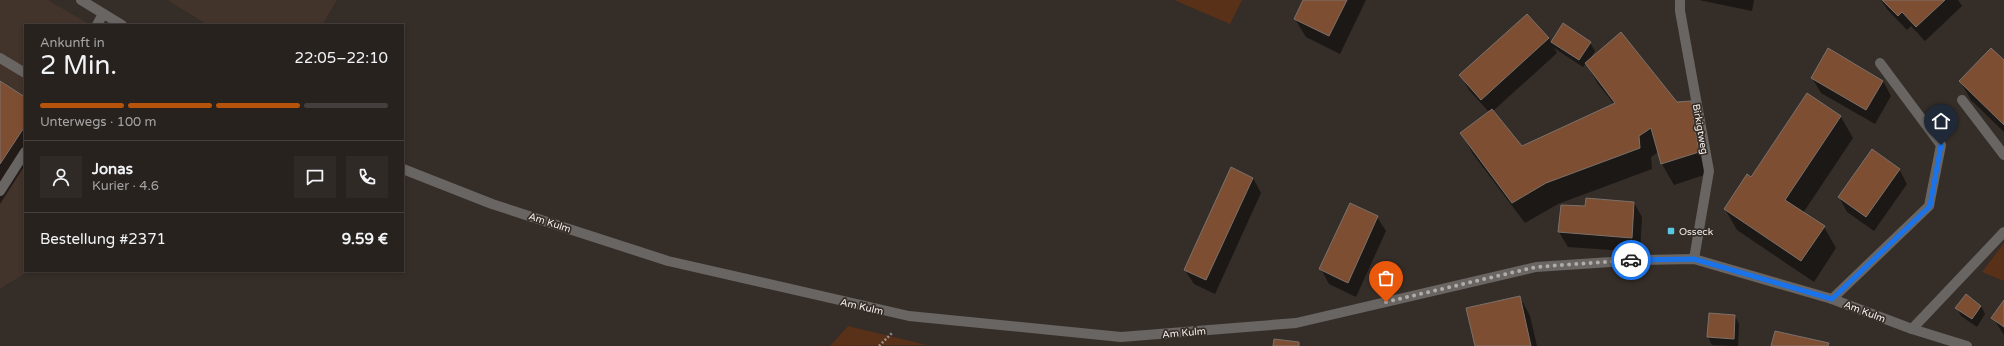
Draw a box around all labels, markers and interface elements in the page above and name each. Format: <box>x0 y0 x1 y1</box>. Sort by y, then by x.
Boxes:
text: Ankunft in <box>40 35 105 51</box>
text: 22:05–22:10 <box>295 49 388 67</box>
text: 2 Min. <box>40 50 117 81</box>
street label: Birkigtweg <box>1690 103 1710 155</box>
pin <box>1924 104 1958 145</box>
icon: home <box>1930 110 1952 132</box>
text: Unterwegs · 100 m <box>40 114 157 130</box>
button: person <box>40 156 82 198</box>
button: chat <box>294 156 336 198</box>
button: phone <box>346 156 388 198</box>
text: Jonas <box>92 160 133 178</box>
text: Kurier · 4.6 <box>92 178 159 194</box>
street label: Am Kulm <box>527 211 572 235</box>
marker: Osseck <box>1666 226 1676 236</box>
place label: Osseck <box>1679 226 1714 238</box>
text: Bestellung #2371 <box>40 230 166 248</box>
text: 9.59 € <box>342 230 388 248</box>
courier <box>1611 240 1651 280</box>
icon: car <box>1620 249 1642 271</box>
pin <box>1369 261 1403 302</box>
icon: bag <box>1375 267 1397 289</box>
street label: Am Kulm <box>839 296 884 318</box>
street label: Am Kulm <box>1842 299 1887 325</box>
street label: Am Kulm <box>1162 325 1206 341</box>

